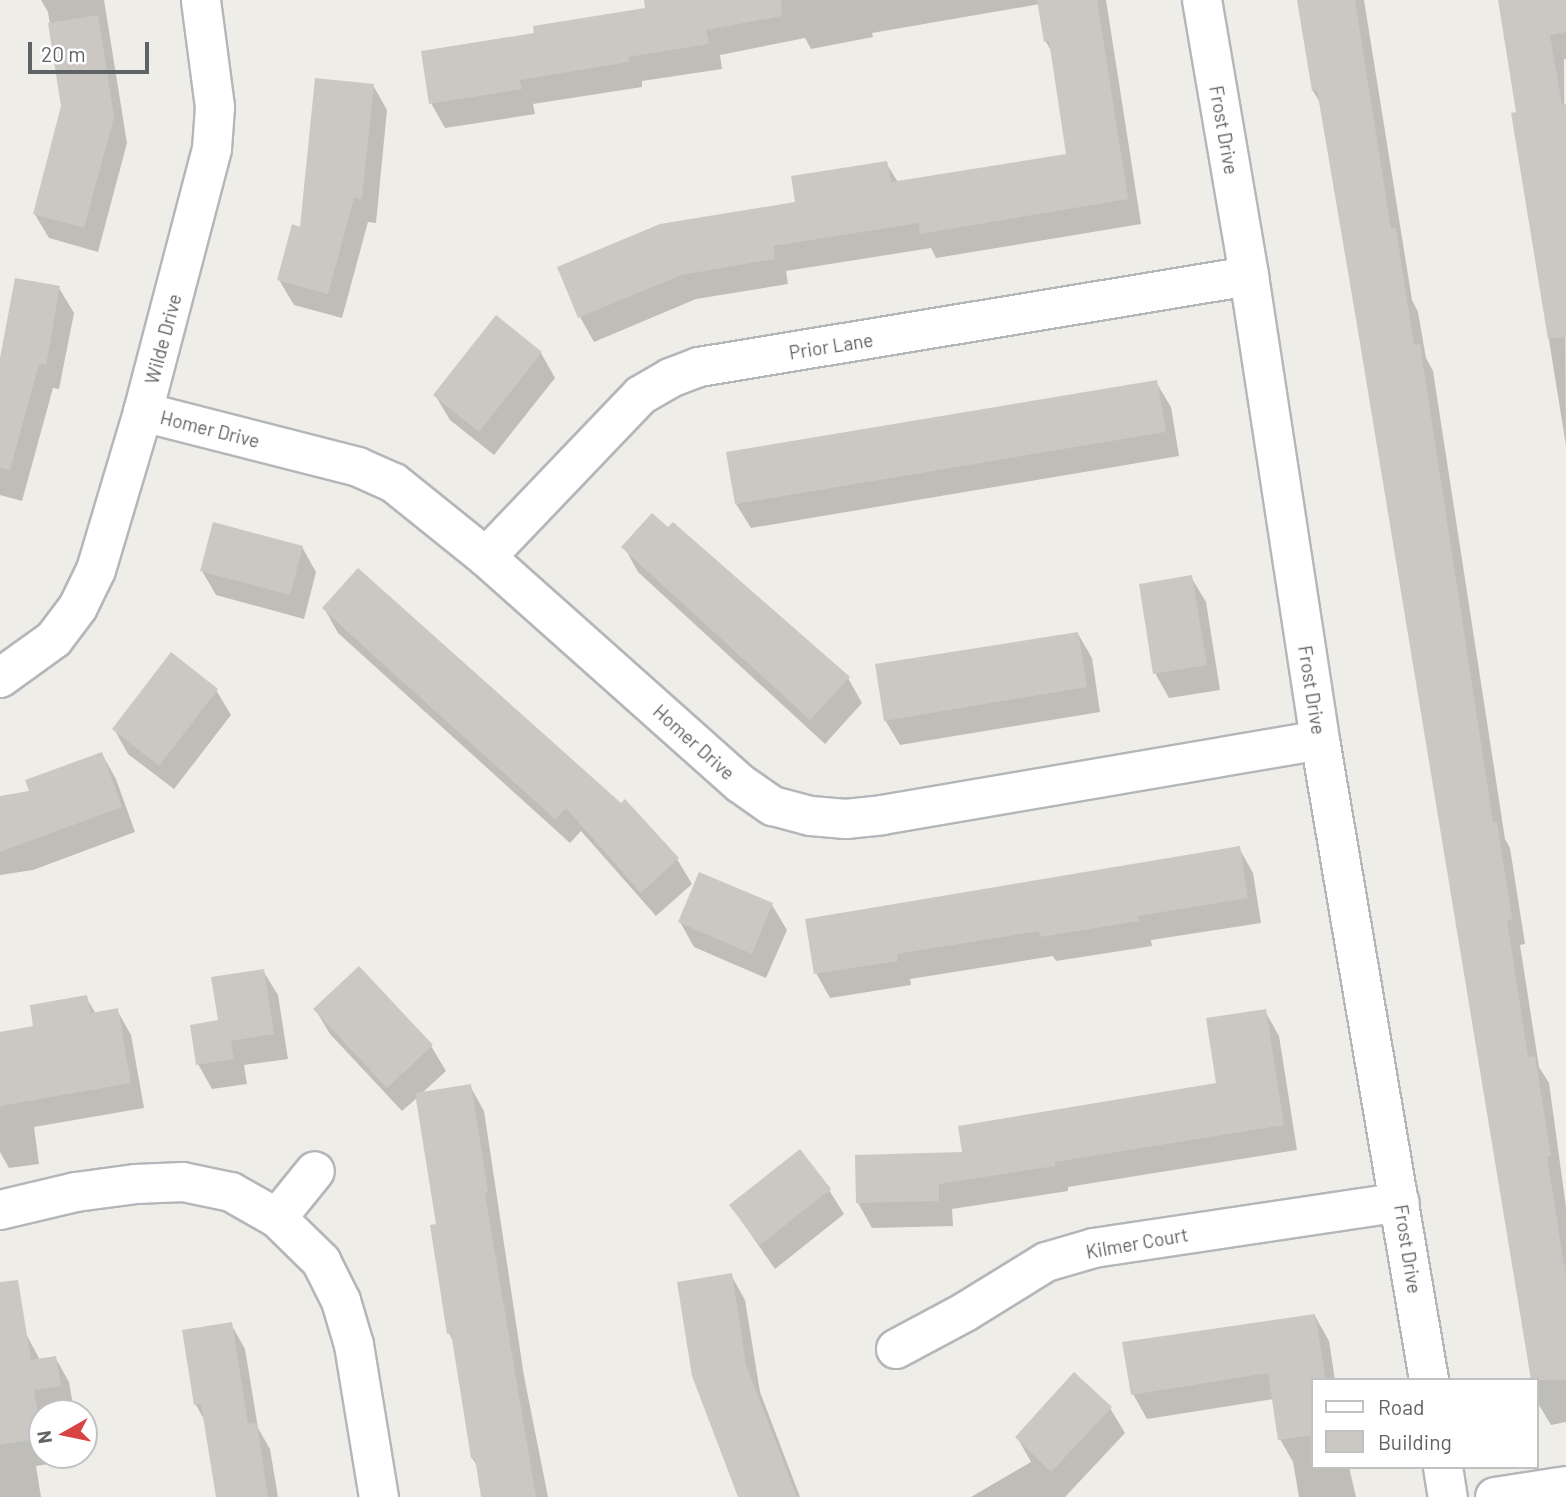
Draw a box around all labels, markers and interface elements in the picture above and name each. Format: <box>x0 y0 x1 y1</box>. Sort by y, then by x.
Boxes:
scale bar <box>32 28 152 72</box>
text: 20 m <box>41 41 86 66</box>
street label: Frost Drive <box>1205 84 1243 176</box>
street label: Wilde Drive <box>140 291 186 387</box>
street label: Prior Lane <box>787 328 875 364</box>
street label: Homer Drive <box>158 406 262 452</box>
street label: Frost Drive <box>1294 644 1330 736</box>
street label: Homer Drive <box>649 700 739 784</box>
street label: Frost Drive <box>1390 1203 1426 1295</box>
street label: Kilmer Court <box>1084 1223 1190 1263</box>
legend <box>1310 1378 1538 1469</box>
text: Road <box>1378 1394 1424 1419</box>
north arrow <box>28 1399 98 1469</box>
text: N <box>31 1429 56 1445</box>
text: Building <box>1378 1429 1452 1454</box>

